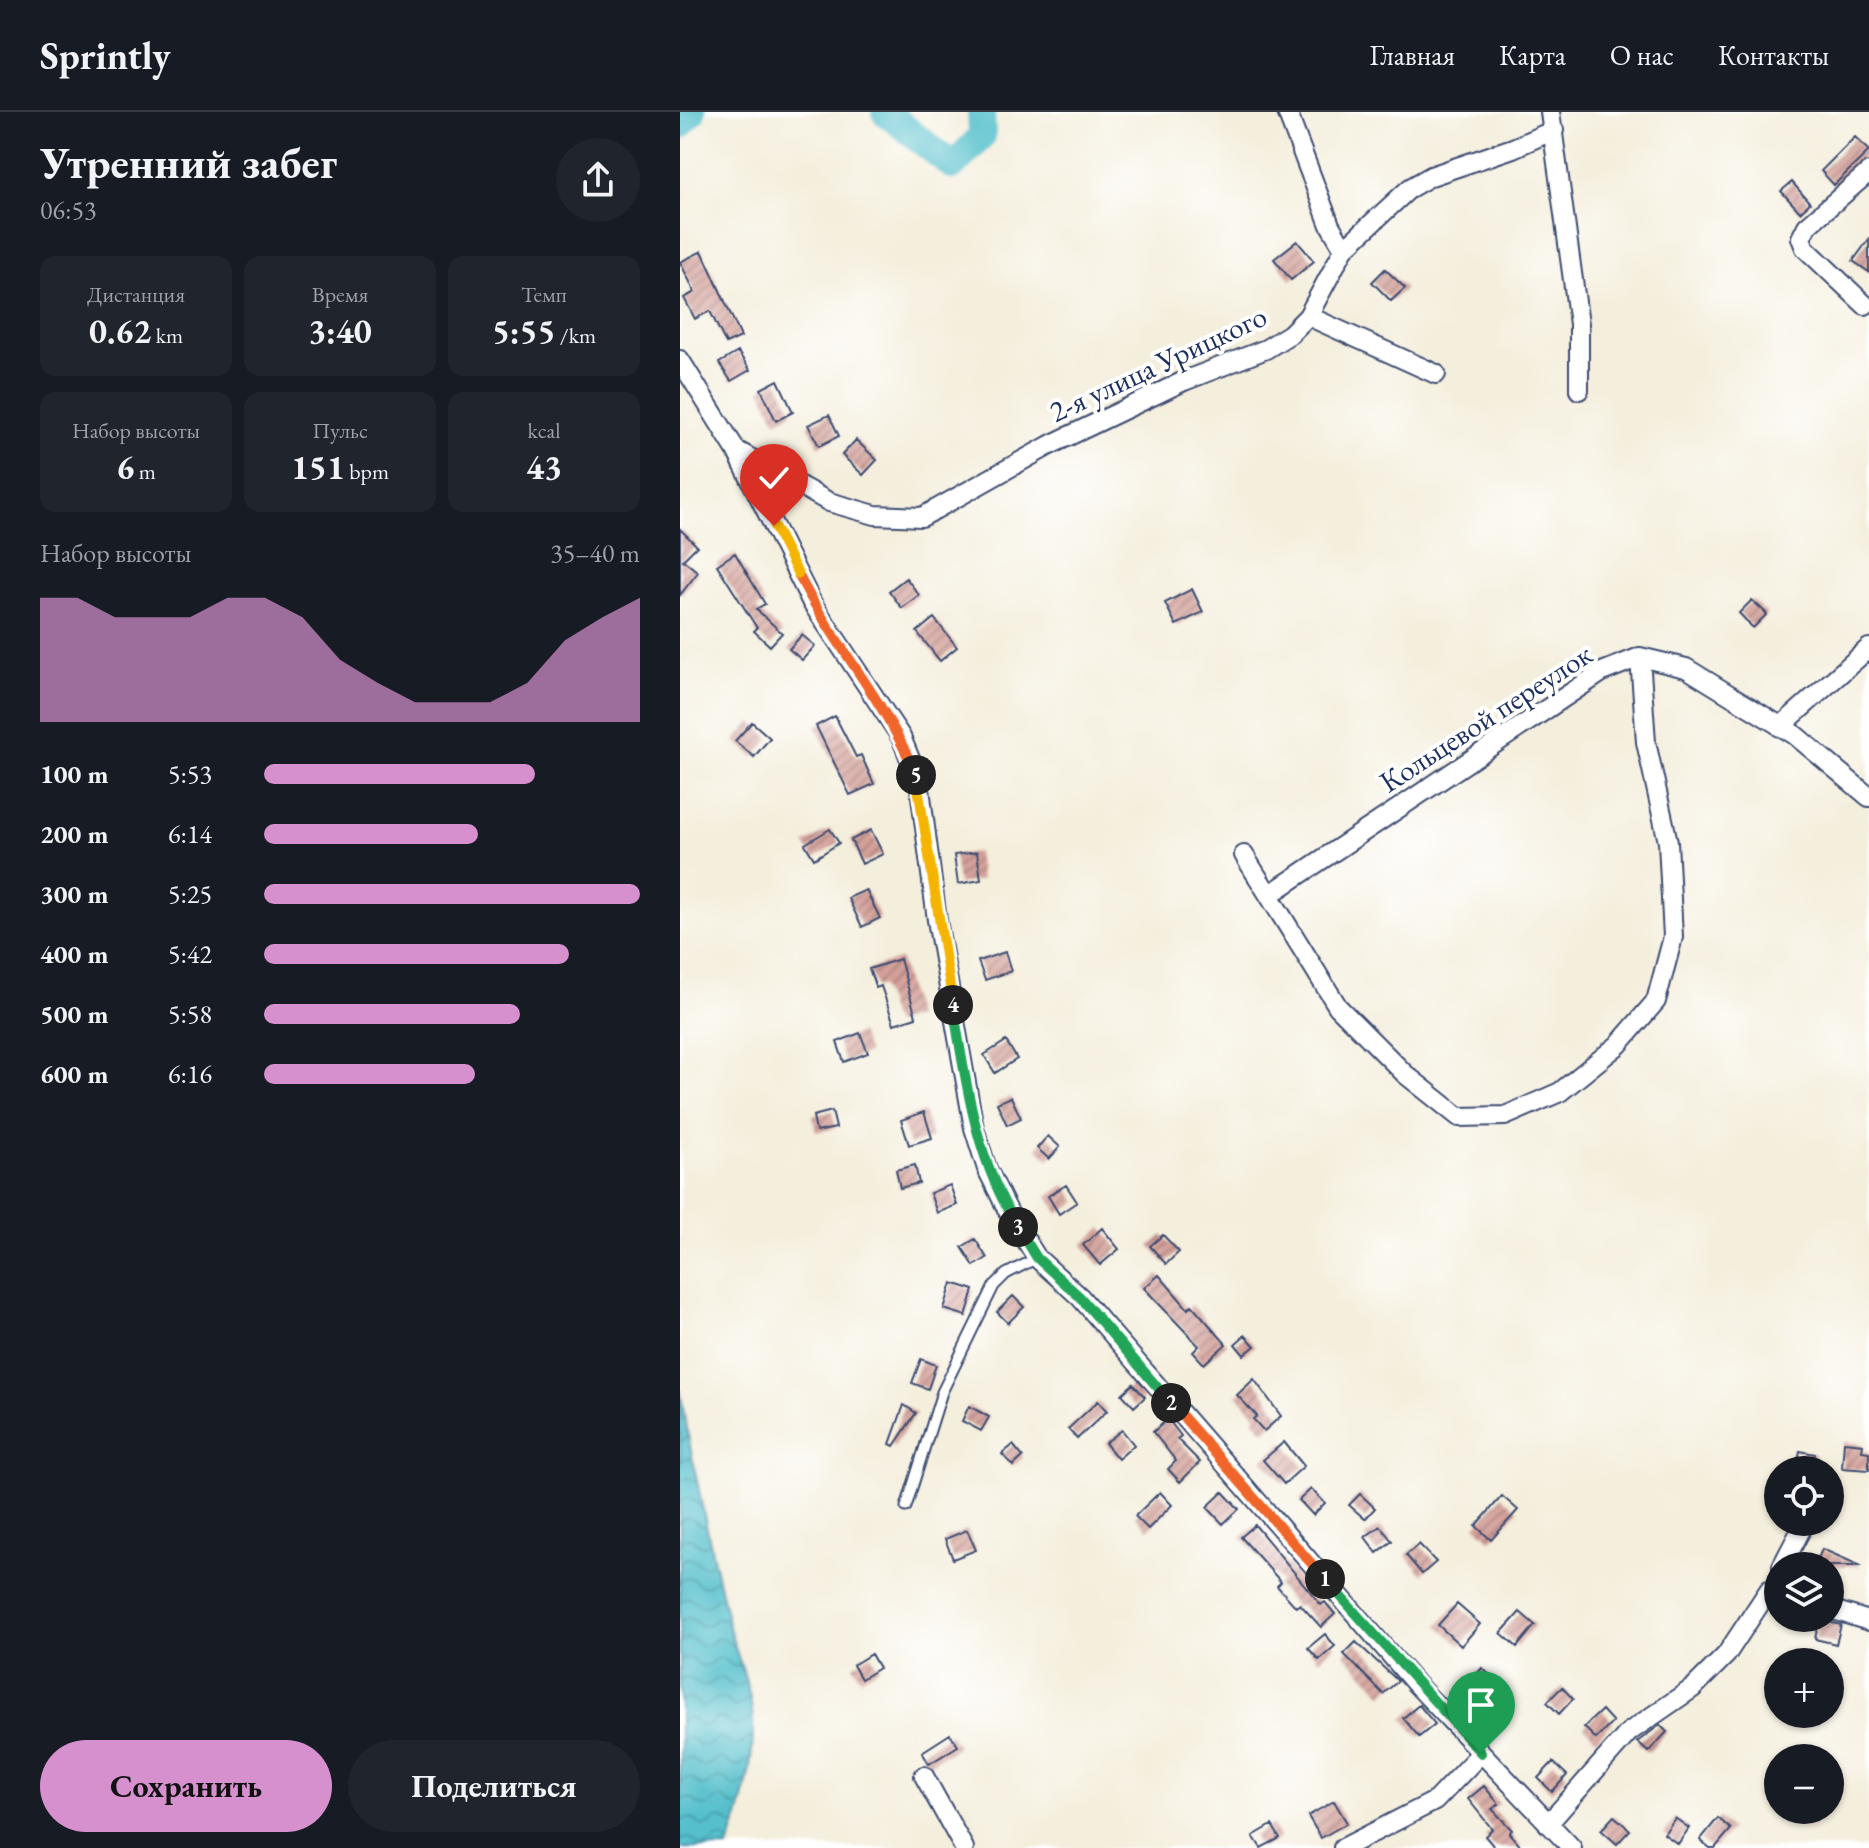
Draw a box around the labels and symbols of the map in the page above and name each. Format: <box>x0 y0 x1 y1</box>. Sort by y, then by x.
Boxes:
street label: 2-я улица Урицкого <box>1043 296 1273 431</box>
pin <box>740 444 808 526</box>
street label: Кольцевой переулок <box>1372 634 1600 801</box>
pin: 5 <box>896 755 936 795</box>
pin: 4 <box>933 985 973 1025</box>
pin: 3 <box>998 1207 1038 1247</box>
pin: 2 <box>1151 1383 1191 1423</box>
pin: 1 <box>1305 1559 1345 1599</box>
pin <box>1447 1671 1515 1753</box>

